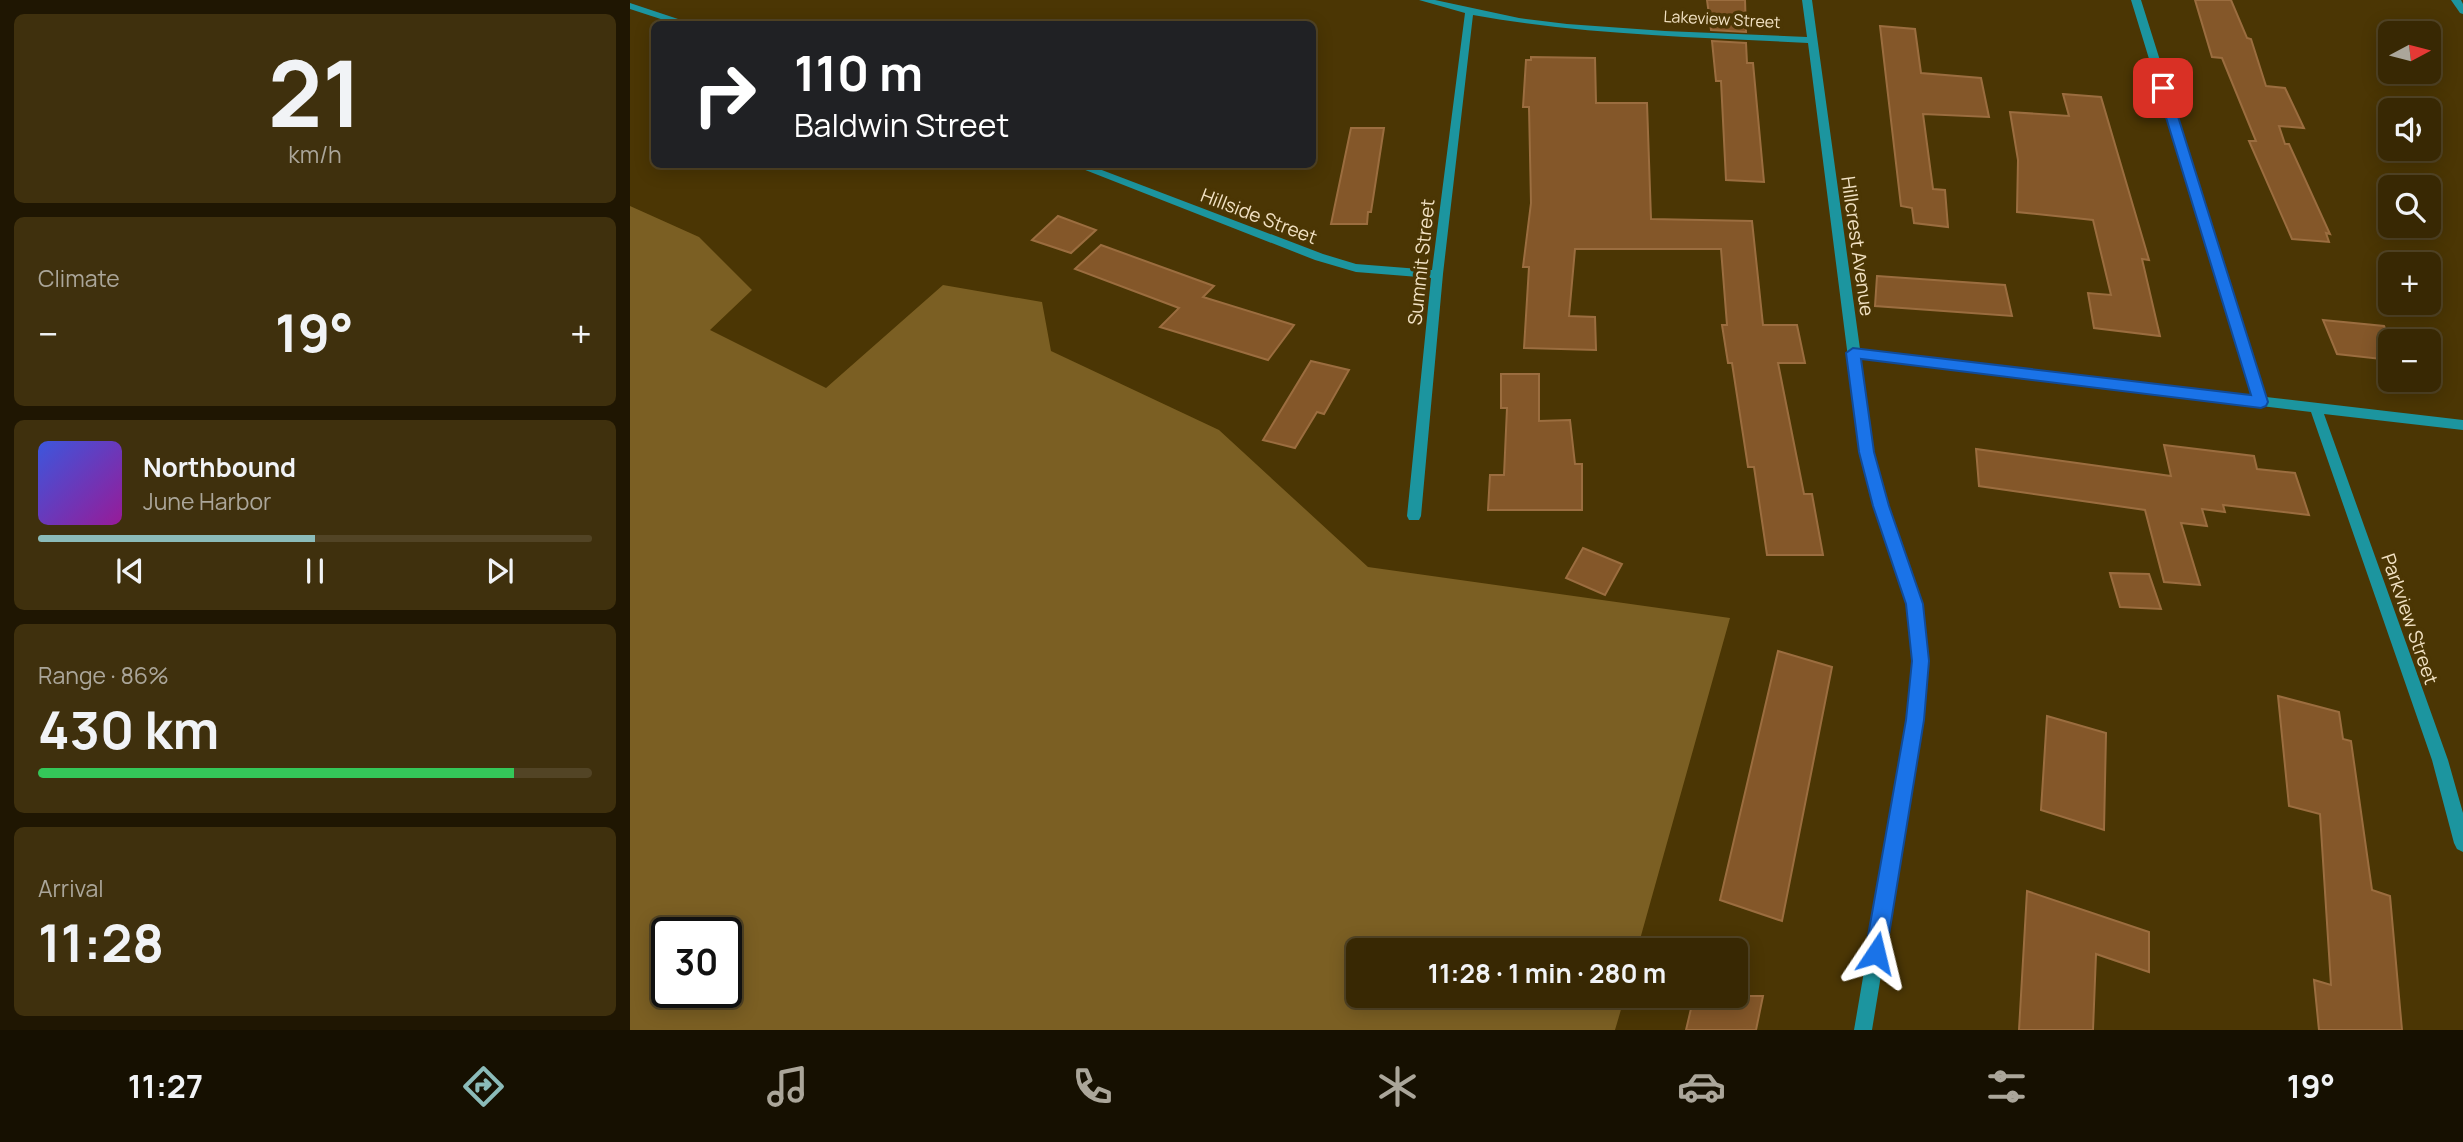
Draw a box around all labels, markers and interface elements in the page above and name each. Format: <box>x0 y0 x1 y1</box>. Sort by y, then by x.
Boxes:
street label: Lakeview Street <box>1663 5 1781 33</box>
north arrow <box>2378 21 2441 84</box>
map controls <box>2378 21 2441 392</box>
text: 21 <box>268 30 362 154</box>
text: 110 m <box>794 39 923 106</box>
icon: right <box>679 49 770 140</box>
pin <box>2133 58 2193 118</box>
icon: arrive <box>2144 69 2182 107</box>
button: sound <box>2378 98 2441 161</box>
text: Baldwin Street <box>794 103 1009 147</box>
text: km/h <box>288 138 342 170</box>
street label: Hillcrest Avenue <box>1835 174 1881 318</box>
button: search <box>2378 175 2441 238</box>
street label: Hillside Street <box>1197 182 1321 250</box>
street label: Summit Street <box>1401 198 1441 326</box>
button: + <box>2378 252 2441 315</box>
text: Climate <box>38 262 120 294</box>
text: 19° <box>275 297 354 368</box>
text: − <box>38 307 59 359</box>
text: + <box>570 307 592 359</box>
button: − <box>2378 329 2441 392</box>
text: Northbound <box>143 449 296 485</box>
text: June Harbor <box>143 485 271 517</box>
street label: Parkview Street <box>2375 550 2445 688</box>
icon: previous <box>111 552 149 590</box>
icon: pause <box>296 552 334 590</box>
icon: next <box>481 552 519 590</box>
text: Range · 86% <box>38 659 169 691</box>
text: 430 km <box>38 694 219 765</box>
text: Arrival <box>38 872 104 904</box>
text: 11:28 <box>38 907 164 978</box>
position arrow <box>1839 916 1913 990</box>
speed limit sign: 30 <box>651 917 742 1008</box>
text: 11:28 · 1 min · 280 m <box>1428 955 1666 991</box>
icon: directions <box>459 1062 508 1111</box>
icon: music <box>763 1062 812 1111</box>
icon: phone <box>1068 1062 1117 1111</box>
icon: climate <box>1373 1062 1422 1111</box>
icon: car <box>1677 1062 1726 1111</box>
icon: filters <box>1982 1062 2031 1111</box>
text: 11:27 <box>128 1064 203 1108</box>
text: 19° <box>2287 1064 2335 1108</box>

